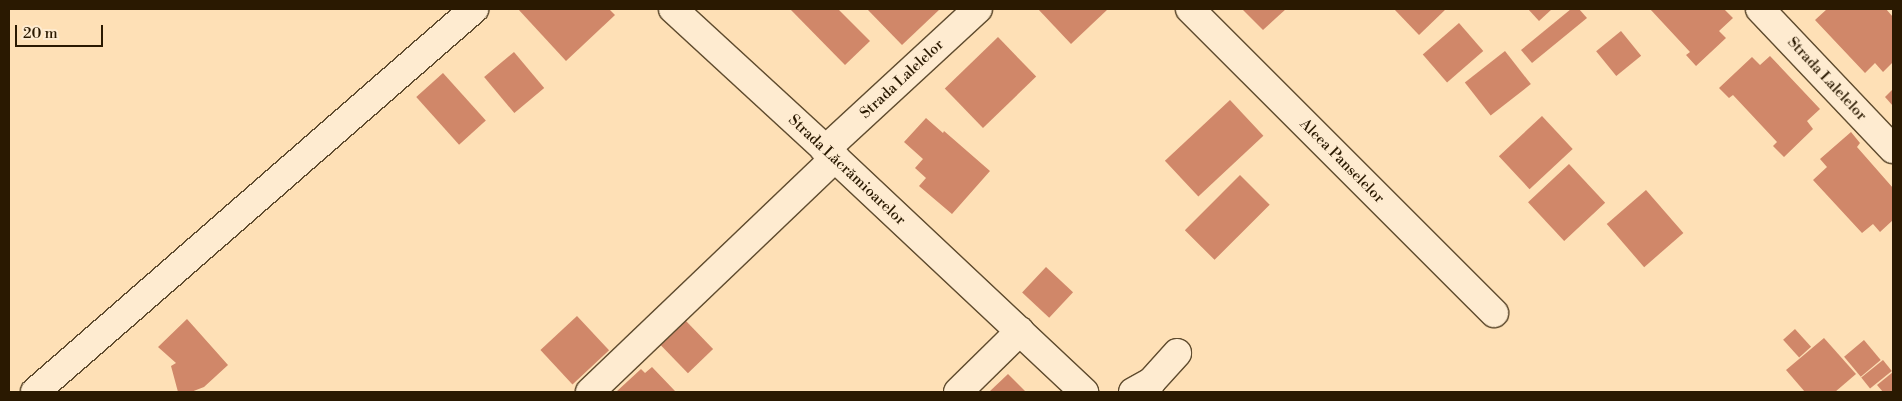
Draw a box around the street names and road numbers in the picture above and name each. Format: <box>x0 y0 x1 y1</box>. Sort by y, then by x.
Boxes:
street label: Strada Lalelelor <box>1784 33 1870 125</box>
street label: Strada Lalelelor <box>856 36 948 122</box>
street label: Strada Lăcrămioarelor <box>785 111 909 229</box>
street label: Aleea Panselelor <box>1296 115 1388 207</box>

